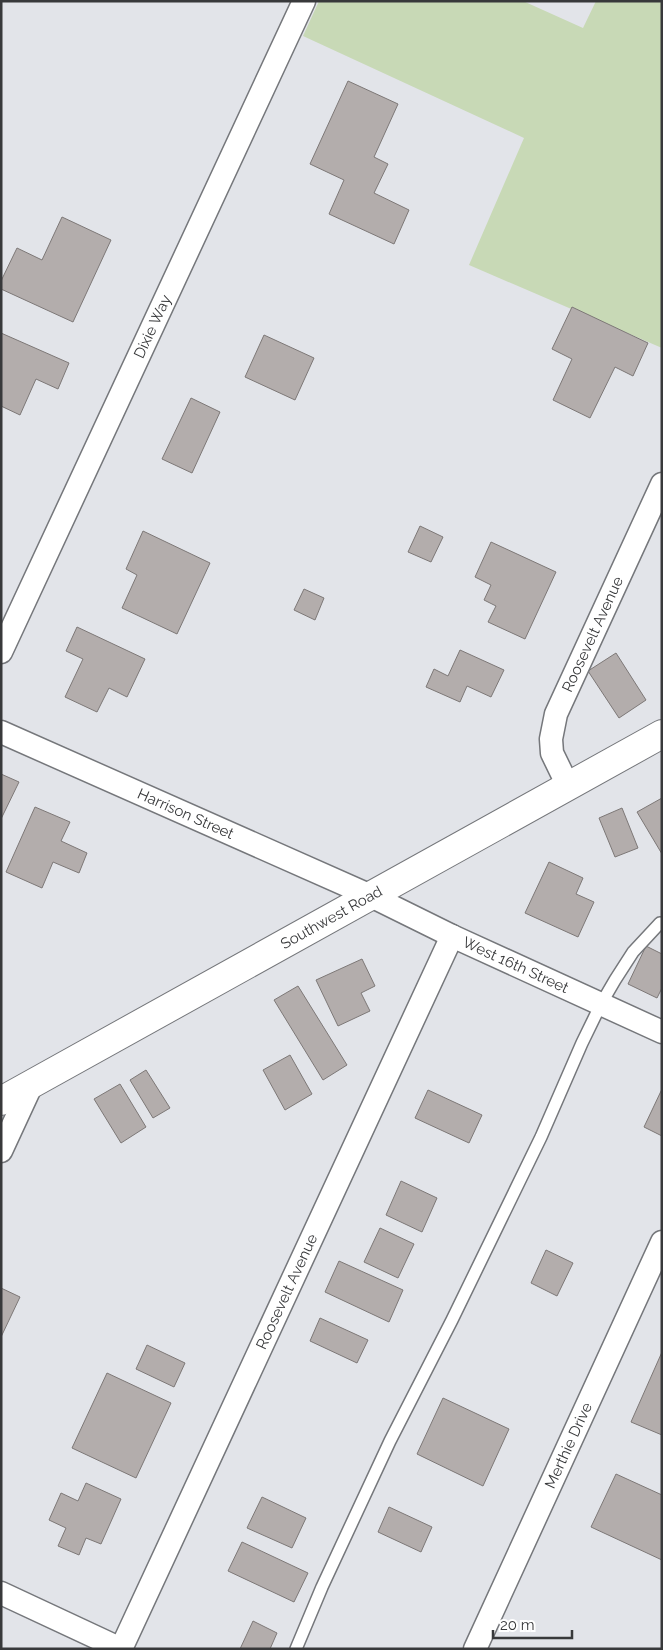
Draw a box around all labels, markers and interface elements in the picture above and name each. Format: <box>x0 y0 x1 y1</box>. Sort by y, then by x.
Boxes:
street label: Dixie Way <box>130 292 175 361</box>
street label: Roosevelt Avenue <box>558 574 627 695</box>
street label: Harrison Street <box>135 785 237 843</box>
street label: Southwest Road <box>278 882 385 953</box>
street label: West 16th Street <box>460 933 571 997</box>
street label: Roosevelt Avenue <box>252 1231 321 1352</box>
street label: Merthie Drive <box>541 1399 596 1491</box>
scale bar <box>493 1608 572 1640</box>
text: 20 m <box>500 1616 535 1634</box>

